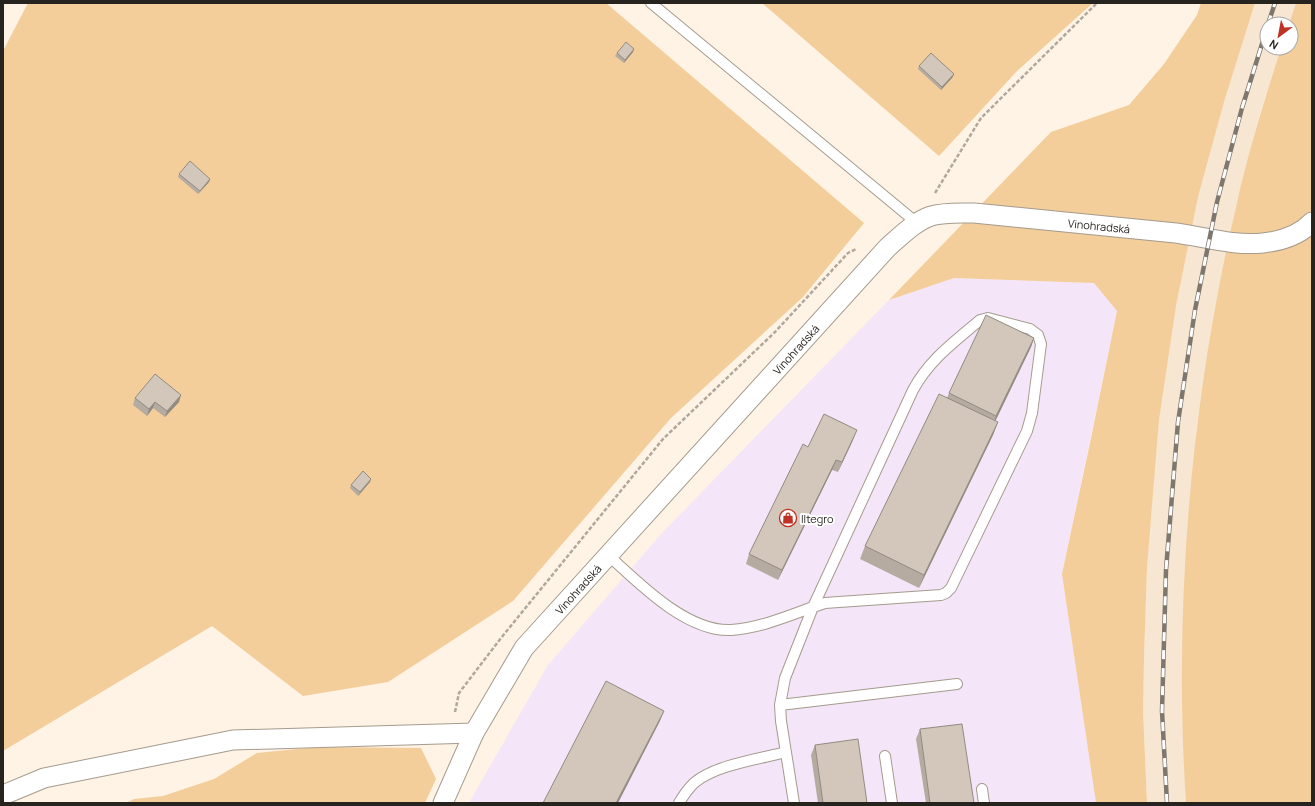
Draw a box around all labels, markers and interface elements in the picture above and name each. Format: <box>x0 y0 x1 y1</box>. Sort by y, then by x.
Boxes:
north arrow <box>1259 16 1299 56</box>
text: N <box>1266 36 1281 53</box>
street label: Vinohradská <box>1067 215 1131 236</box>
street label: Vinohradská <box>769 321 822 377</box>
shop icon: Iltegro <box>778 508 798 528</box>
place label: Iltegro <box>801 511 834 526</box>
street label: Vinohradská <box>551 561 604 617</box>

